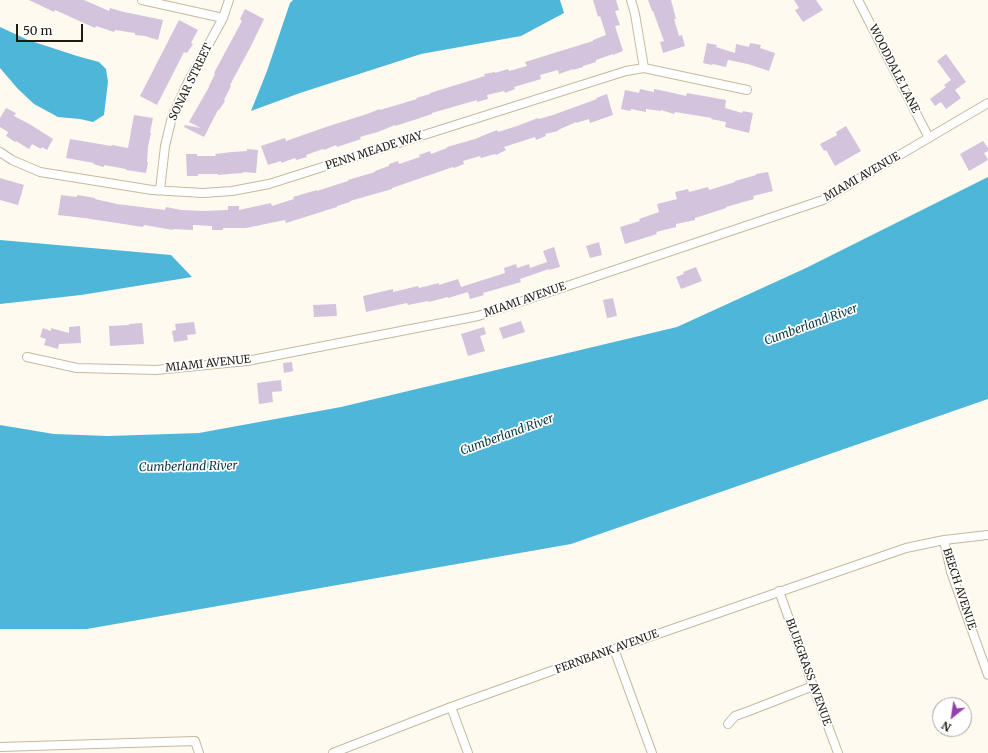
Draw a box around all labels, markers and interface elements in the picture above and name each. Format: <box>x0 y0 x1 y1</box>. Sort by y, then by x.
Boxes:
scale bar <box>18 16 85 42</box>
text: 50 m <box>23 23 52 38</box>
street label: WOODDALE LANE <box>866 23 922 115</box>
street label: SONAR STREET <box>167 41 215 123</box>
street label: PENN MEADE WAY <box>324 129 424 173</box>
street label: MIAMI AVENUE <box>822 150 902 204</box>
street label: MIAMI AVENUE <box>482 280 568 320</box>
water label: Cumberland River <box>762 301 860 349</box>
street label: MIAMI AVENUE <box>165 353 251 375</box>
water label: Cumberland River <box>458 411 556 459</box>
water label: Cumberland River <box>139 459 237 475</box>
street label: BEECH AVENUE <box>940 547 978 631</box>
street label: BLUEGRASS AVENUE <box>782 617 834 727</box>
street label: FERNBANK AVENUE <box>553 627 661 677</box>
north arrow <box>932 697 972 737</box>
text: N <box>939 718 954 735</box>

